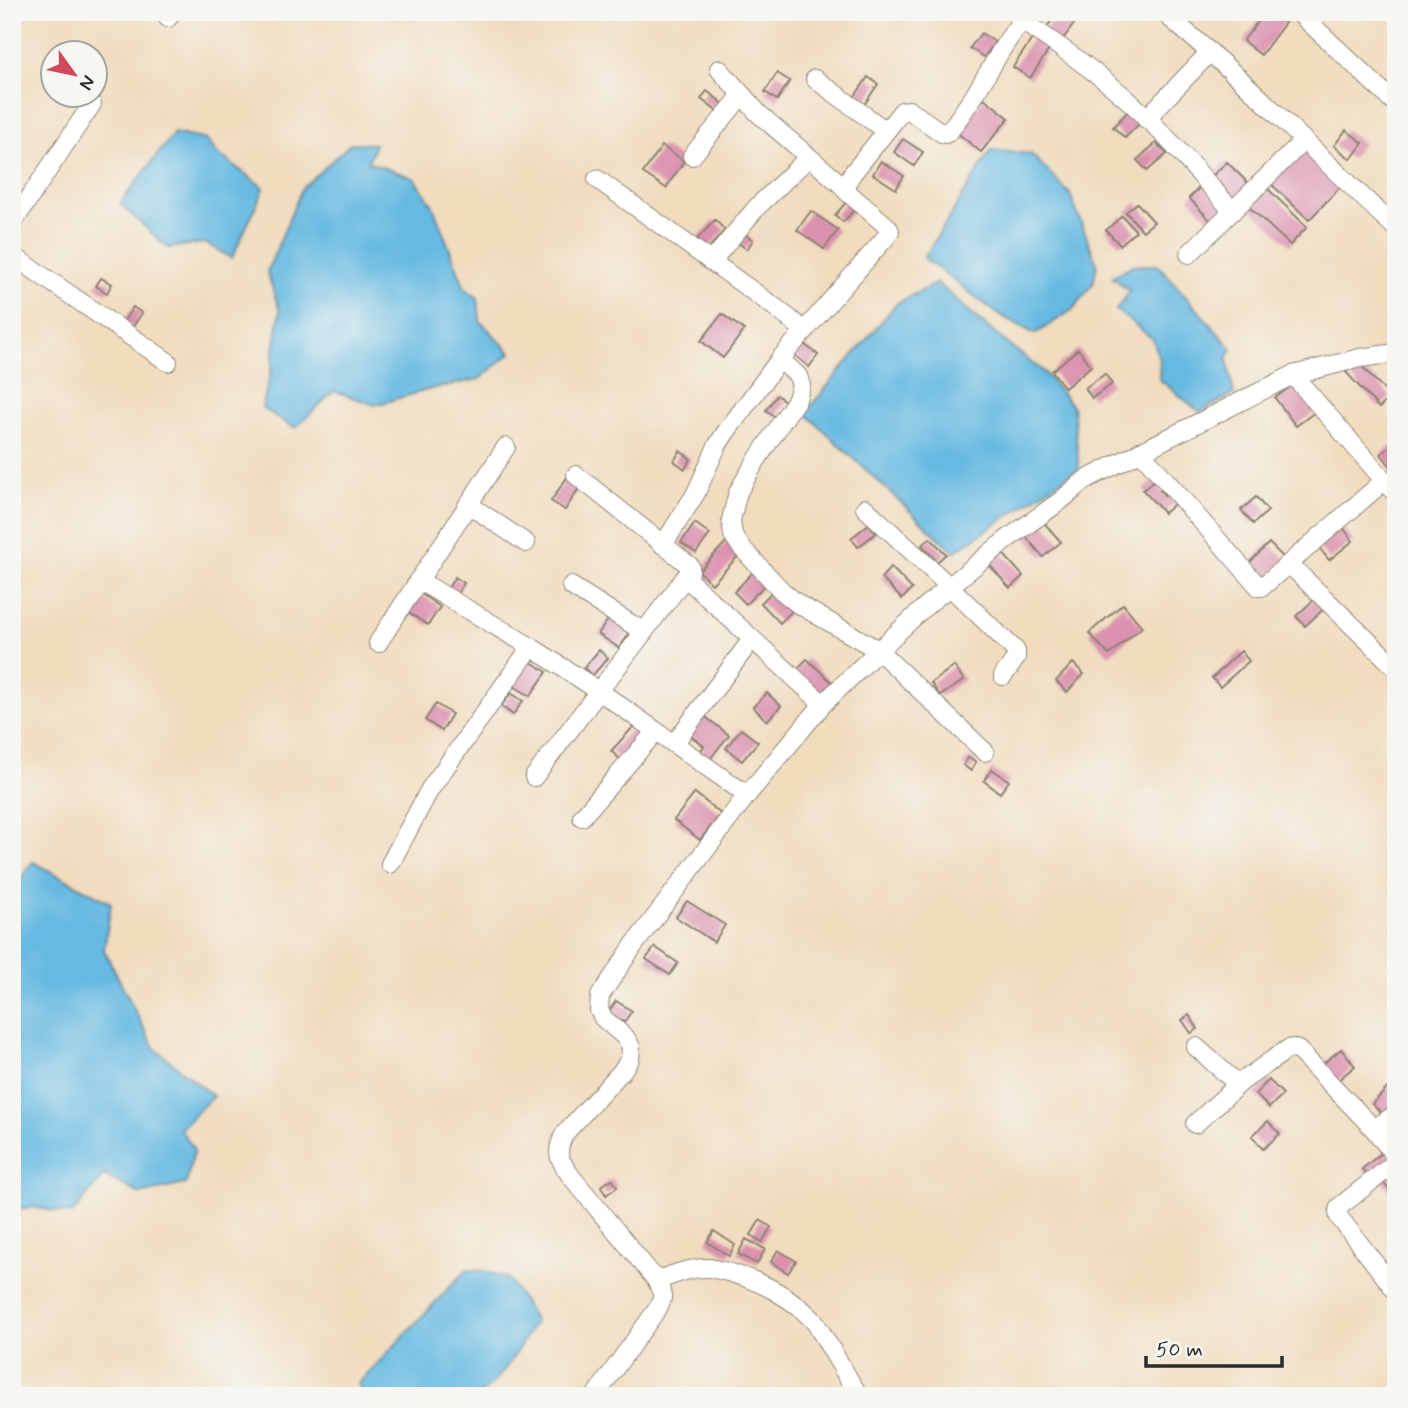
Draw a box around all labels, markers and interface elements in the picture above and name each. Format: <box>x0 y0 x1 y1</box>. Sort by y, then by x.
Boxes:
north arrow <box>38 38 108 108</box>
text: N <box>73 70 101 95</box>
scale bar <box>1146 1324 1282 1368</box>
text: 50 m <box>1156 1336 1203 1364</box>

